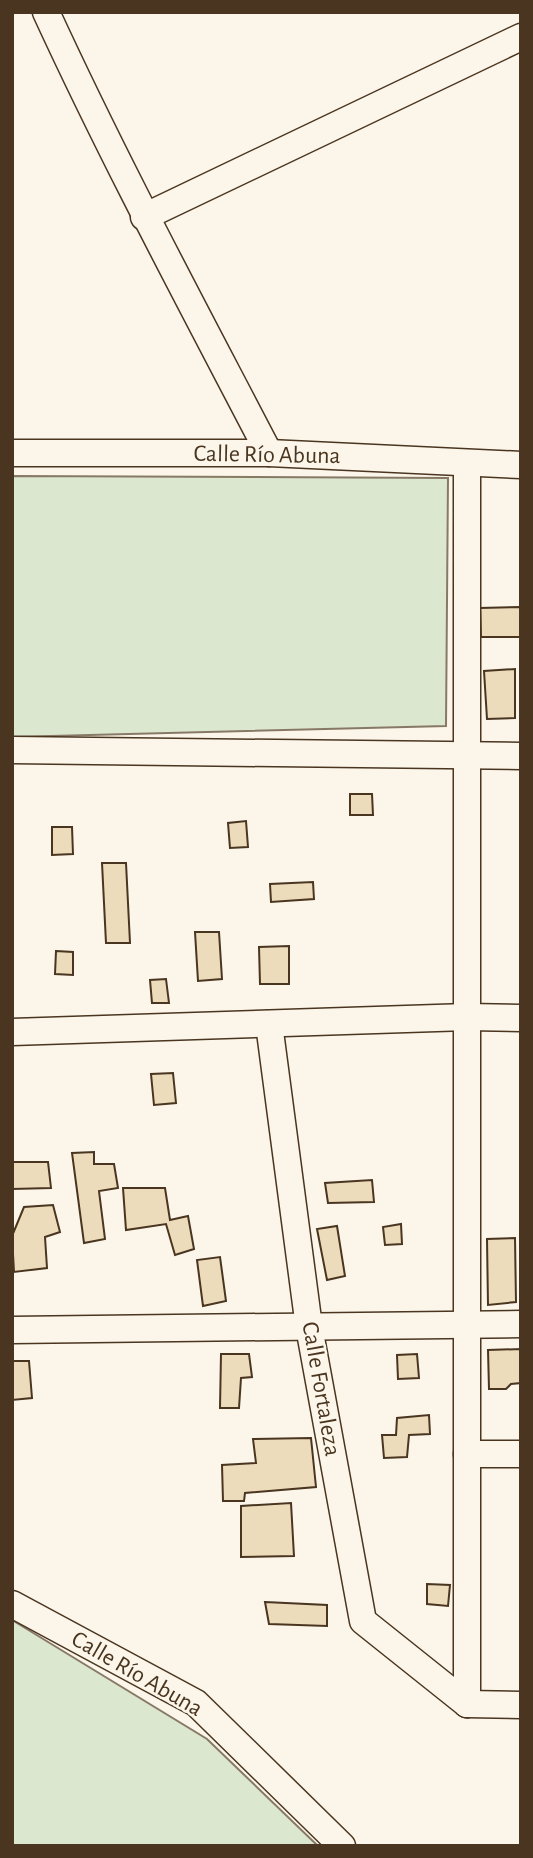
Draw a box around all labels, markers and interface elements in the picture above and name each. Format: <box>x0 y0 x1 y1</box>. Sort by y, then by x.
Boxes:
street label: Calle Río Abuna <box>193 442 341 468</box>
street label: Calle Fortaleza <box>297 1320 345 1458</box>
street label: Calle Río Abuna <box>67 1627 207 1721</box>

